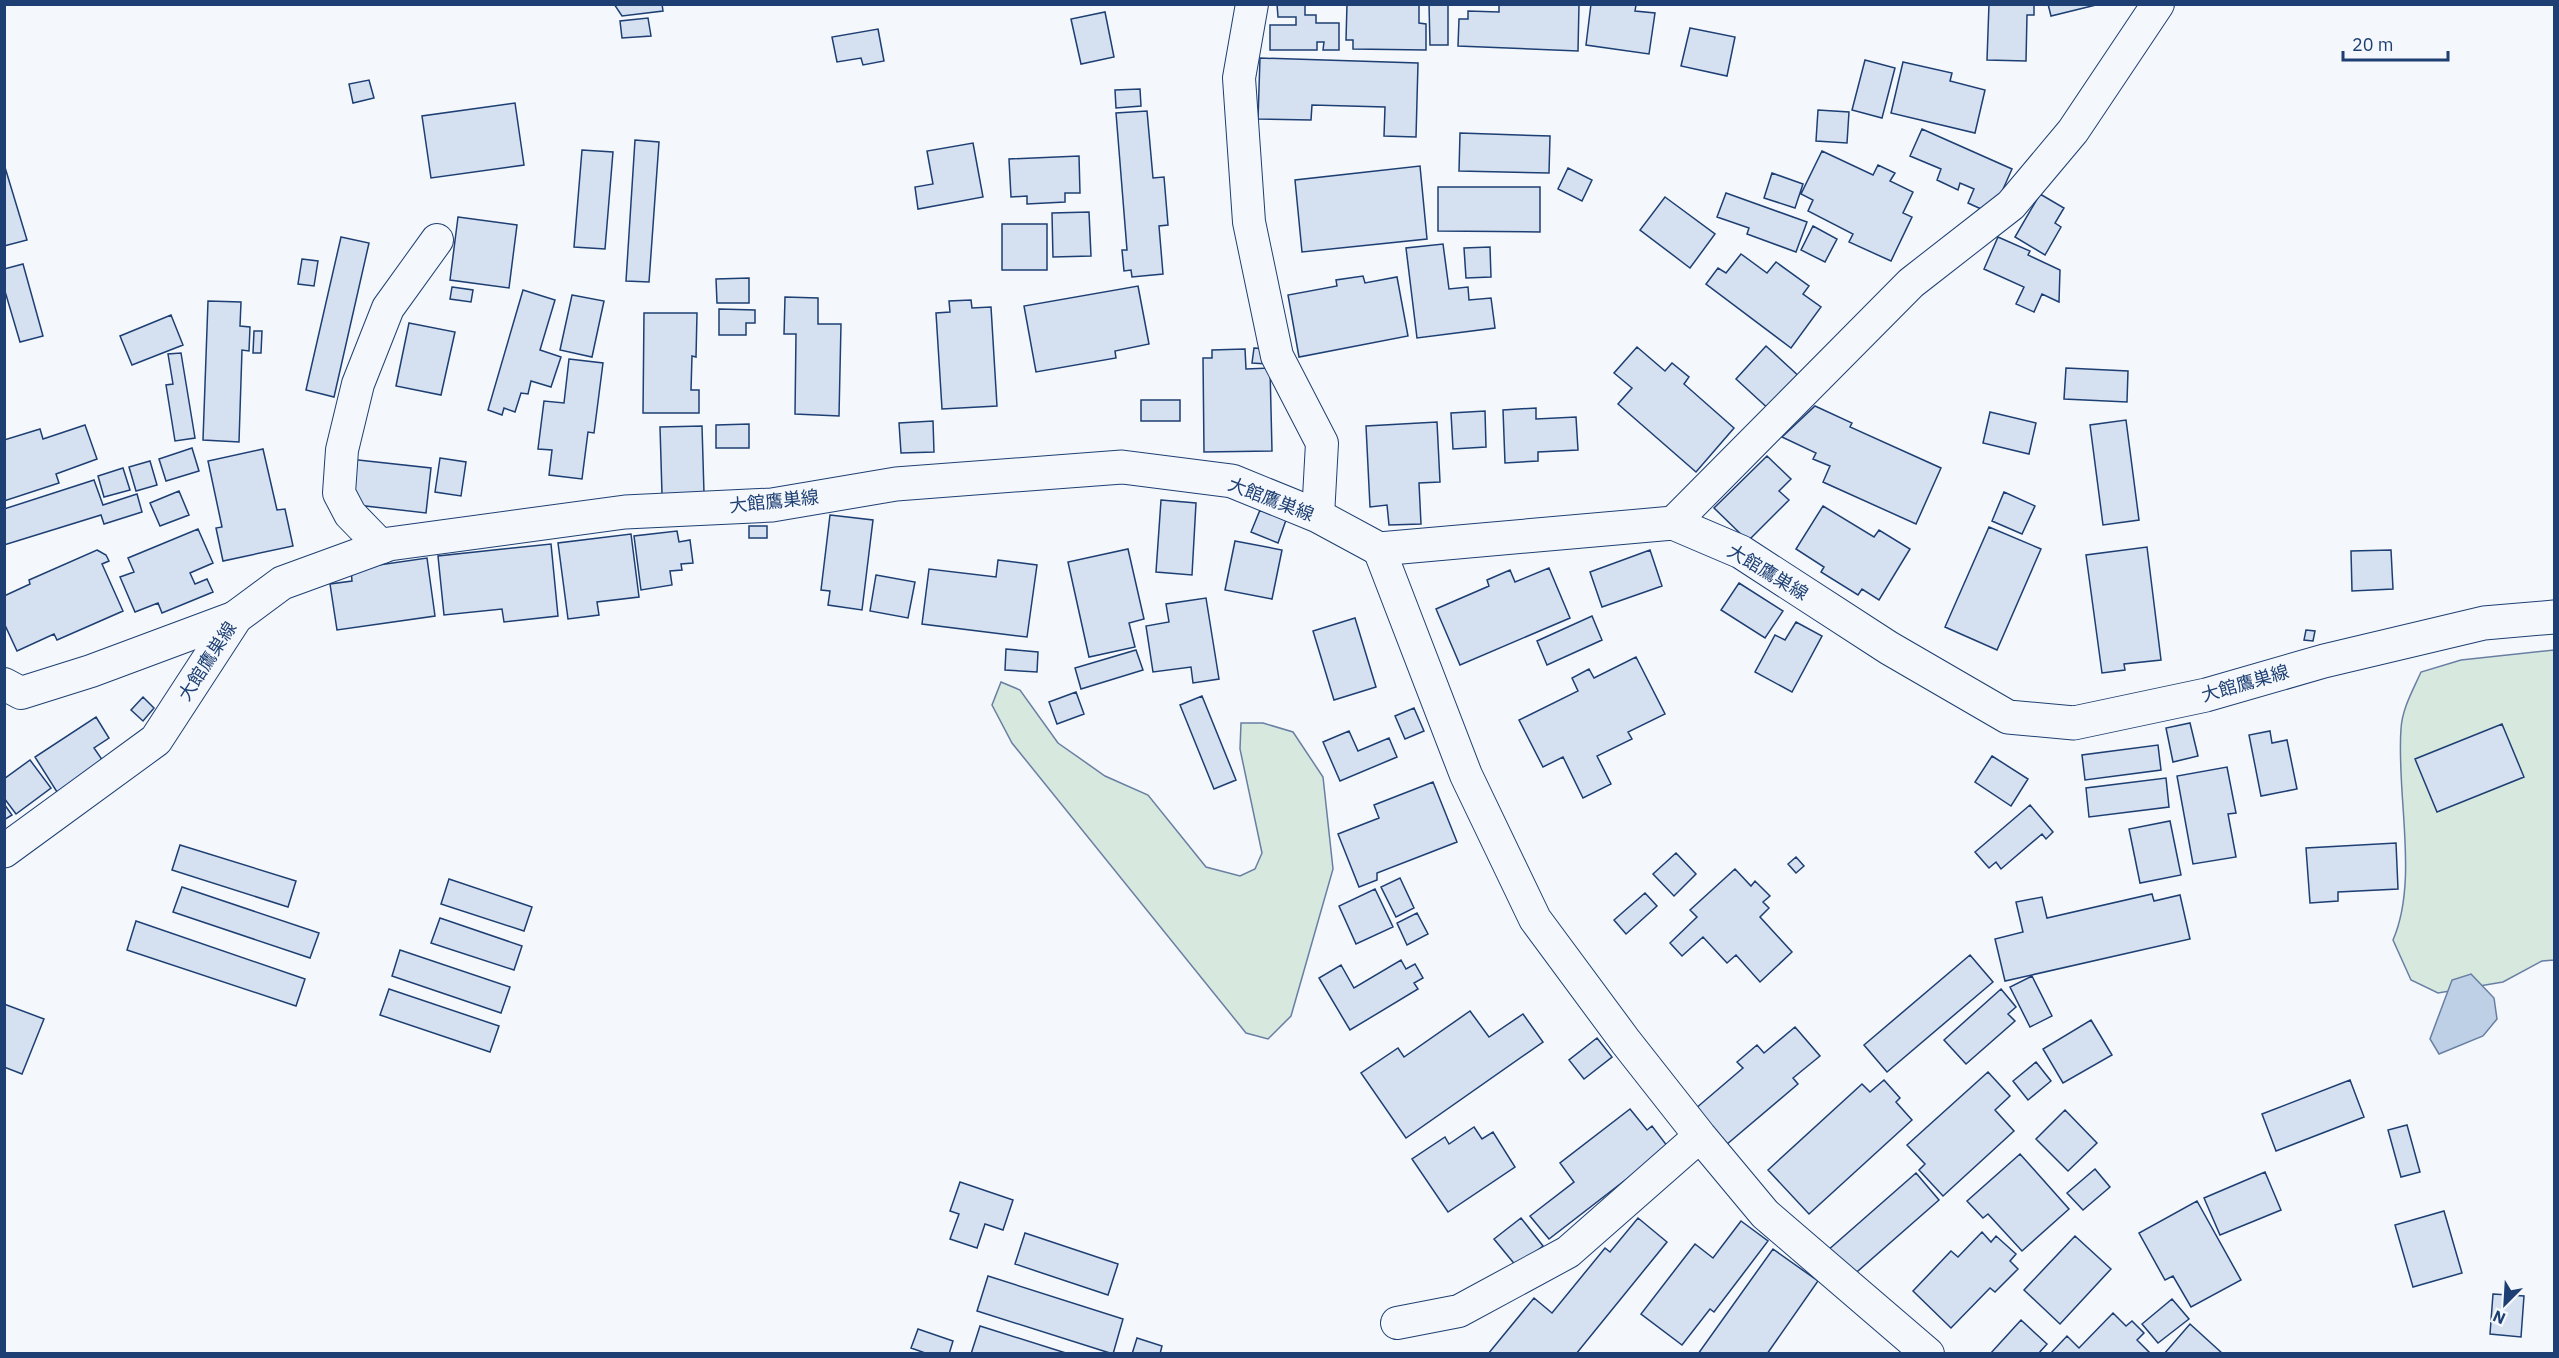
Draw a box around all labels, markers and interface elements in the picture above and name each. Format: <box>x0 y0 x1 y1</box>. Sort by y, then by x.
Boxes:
scale bar <box>2343 24 2448 62</box>
text: 20 m <box>2352 33 2394 56</box>
street label: 大館鷹巣線 <box>1225 472 1317 526</box>
street label: 大館鷹巣線 <box>728 485 820 517</box>
street label: 大館鷹巣線 <box>1724 539 1812 605</box>
street label: 大館鷹巣線 <box>173 617 241 705</box>
street label: 大館鷹巣線 <box>2199 660 2291 706</box>
north arrow <box>2475 1274 2535 1334</box>
text: N <box>2490 1306 2508 1329</box>

